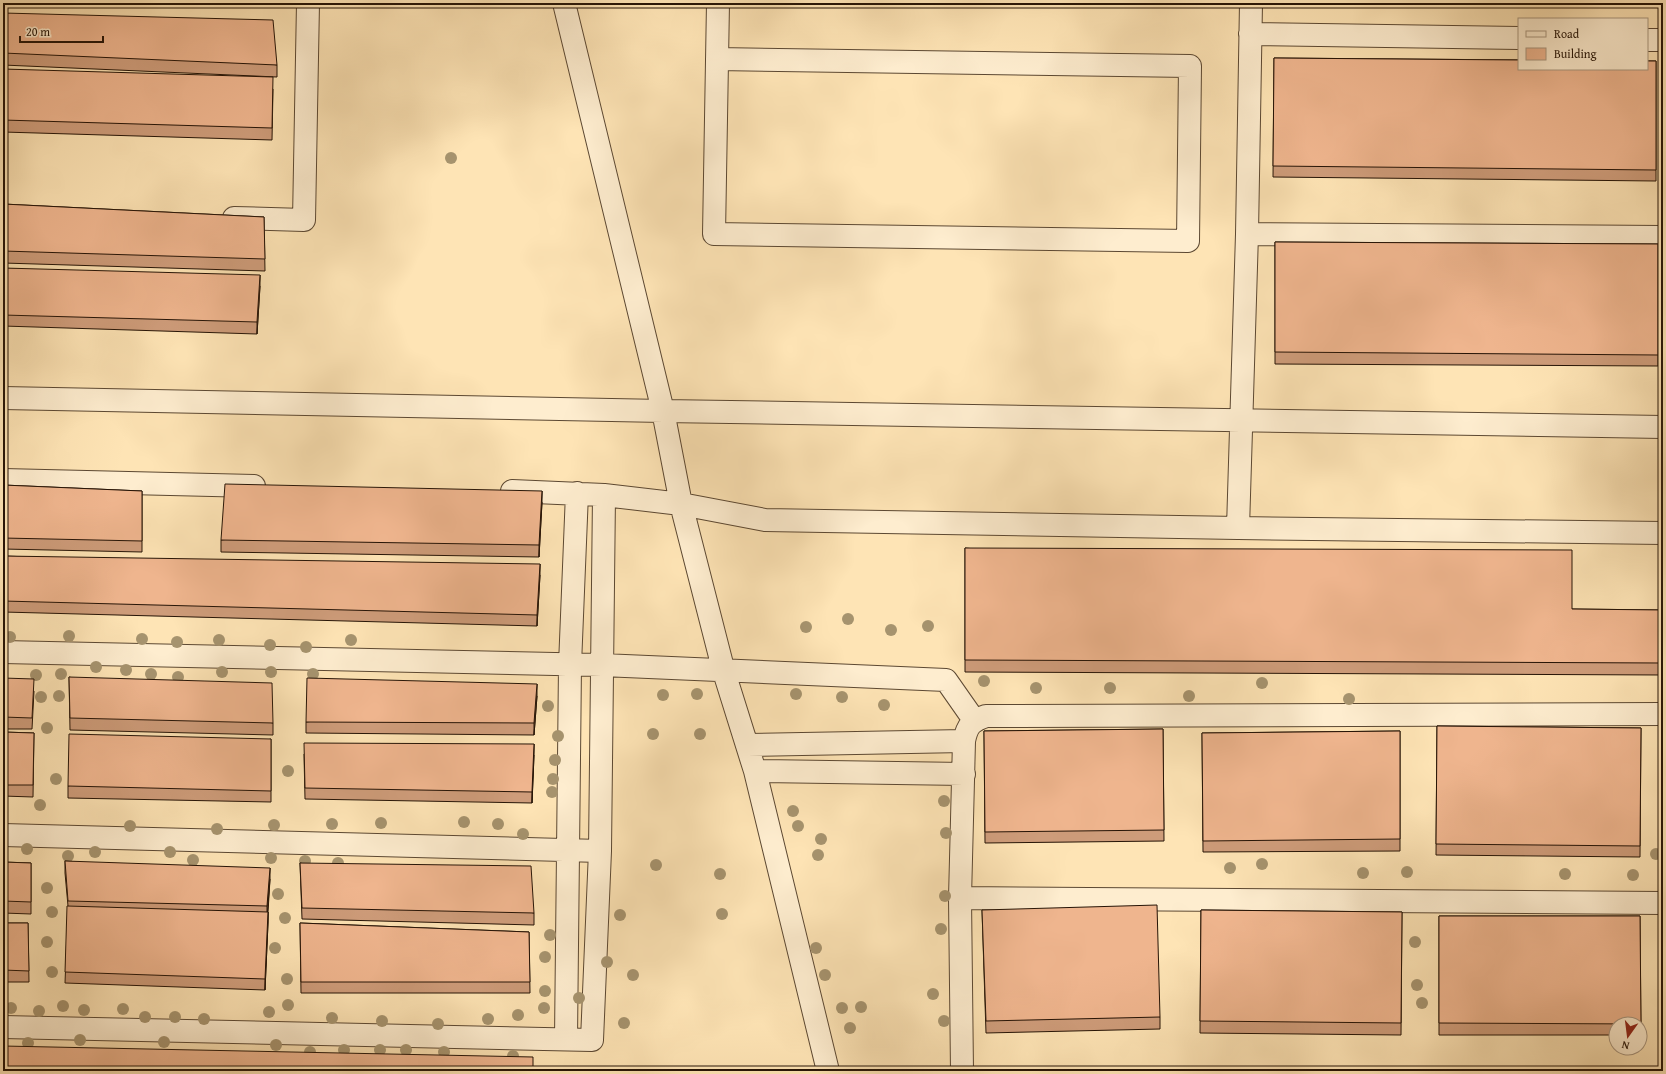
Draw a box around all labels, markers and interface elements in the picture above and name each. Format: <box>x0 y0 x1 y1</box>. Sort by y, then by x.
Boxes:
scale bar <box>20 18 103 44</box>
legend <box>1518 18 1648 70</box>
text: 20 m <box>26 23 50 40</box>
text: Road <box>1554 25 1580 42</box>
text: Building <box>1554 45 1597 62</box>
north arrow <box>1608 1016 1648 1056</box>
text: N <box>1619 1037 1631 1054</box>

